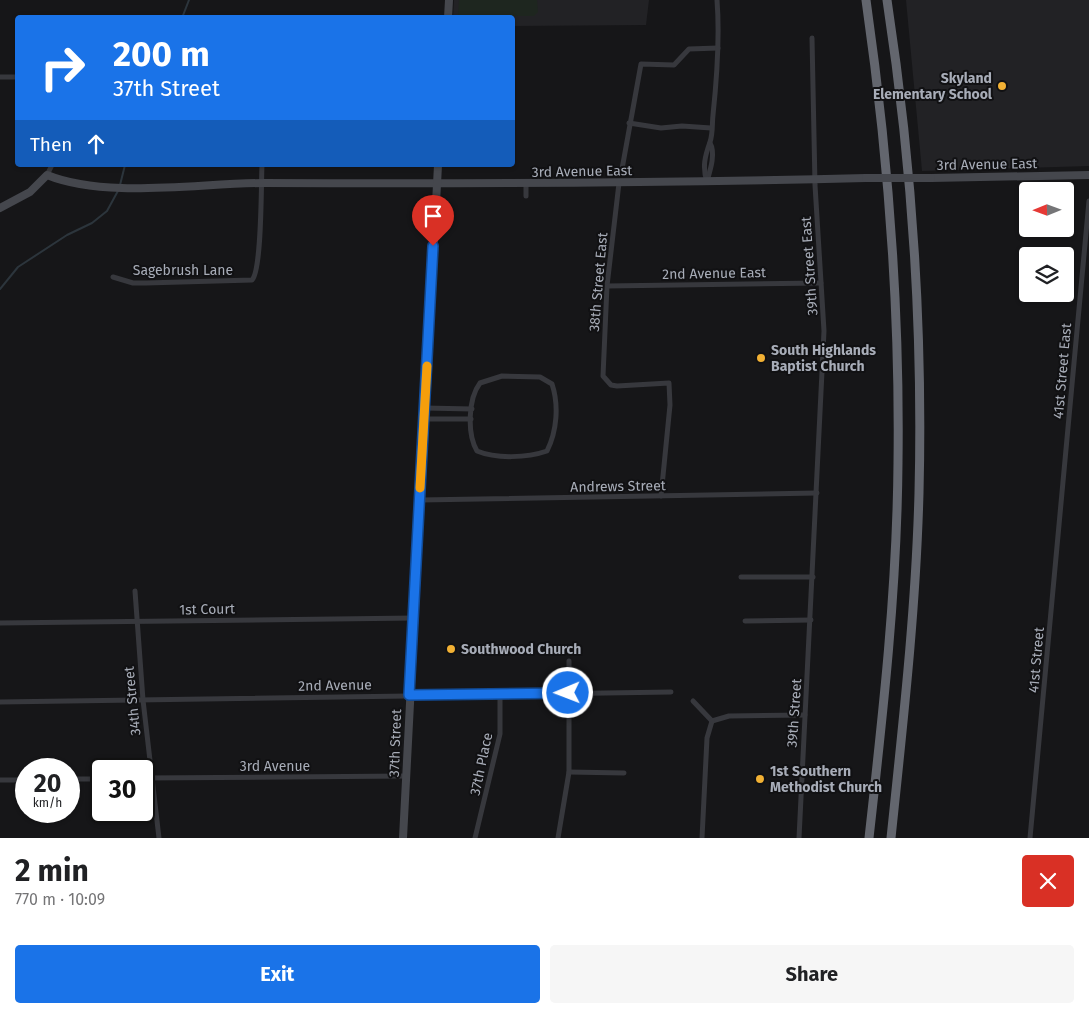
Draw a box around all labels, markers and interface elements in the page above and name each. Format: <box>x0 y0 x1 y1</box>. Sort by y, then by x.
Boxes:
text: 200 m <box>113 33 210 75</box>
icon: right <box>30 35 95 100</box>
place label: Skyland Elementary School <box>873 70 993 103</box>
text: 37th Street <box>113 75 220 102</box>
marker: Skyland Elementary School <box>996 80 1008 92</box>
icon: ahead <box>82 130 110 158</box>
text: Then <box>30 133 72 156</box>
street label: 3rd Avenue East <box>937 155 1038 174</box>
street label: 3rd Avenue East <box>532 162 633 181</box>
north arrow <box>1019 182 1074 238</box>
map controls <box>1019 182 1074 302</box>
pin <box>412 195 454 246</box>
icon: arrive <box>419 202 447 230</box>
street label: 39th Street East <box>797 215 821 316</box>
street label: 38th Street East <box>586 231 611 332</box>
button: layers <box>1019 247 1074 302</box>
street label: Sagebrush Lane <box>133 262 233 279</box>
street label: 2nd Avenue East <box>662 264 767 283</box>
street label: 41st Street East <box>1050 322 1075 420</box>
place label: South Highlands Baptist Church <box>771 342 876 375</box>
marker: South Highlands Baptist Church <box>755 352 767 364</box>
street label: Andrews Street <box>570 477 667 496</box>
street label: 1st Court <box>179 600 236 618</box>
street label: 41st Street <box>1025 625 1048 694</box>
place label: Southwood Church <box>461 641 581 658</box>
marker: Southwood Church <box>445 643 457 655</box>
street label: 34th Street <box>120 665 145 736</box>
position arrow <box>541 666 593 718</box>
street label: 2nd Avenue <box>298 676 372 695</box>
street label: 39th Street <box>784 677 805 748</box>
street label: 37th Street <box>386 708 405 777</box>
street label: 37th Place <box>467 731 496 797</box>
speed limit sign: 30 <box>90 758 155 823</box>
street label: 3rd Avenue <box>240 758 310 775</box>
place label: 1st Southern Methodist Church <box>770 763 882 796</box>
text: 20 <box>34 769 61 799</box>
marker: 1st Southern Methodist Church <box>754 773 766 785</box>
text: km/h <box>33 796 62 810</box>
text: 2 min <box>15 853 89 889</box>
button: close <box>1022 855 1074 907</box>
text: 770 m · 10:09 <box>15 890 105 909</box>
button: Exit <box>15 945 540 1003</box>
button: Share <box>550 945 1074 1003</box>

